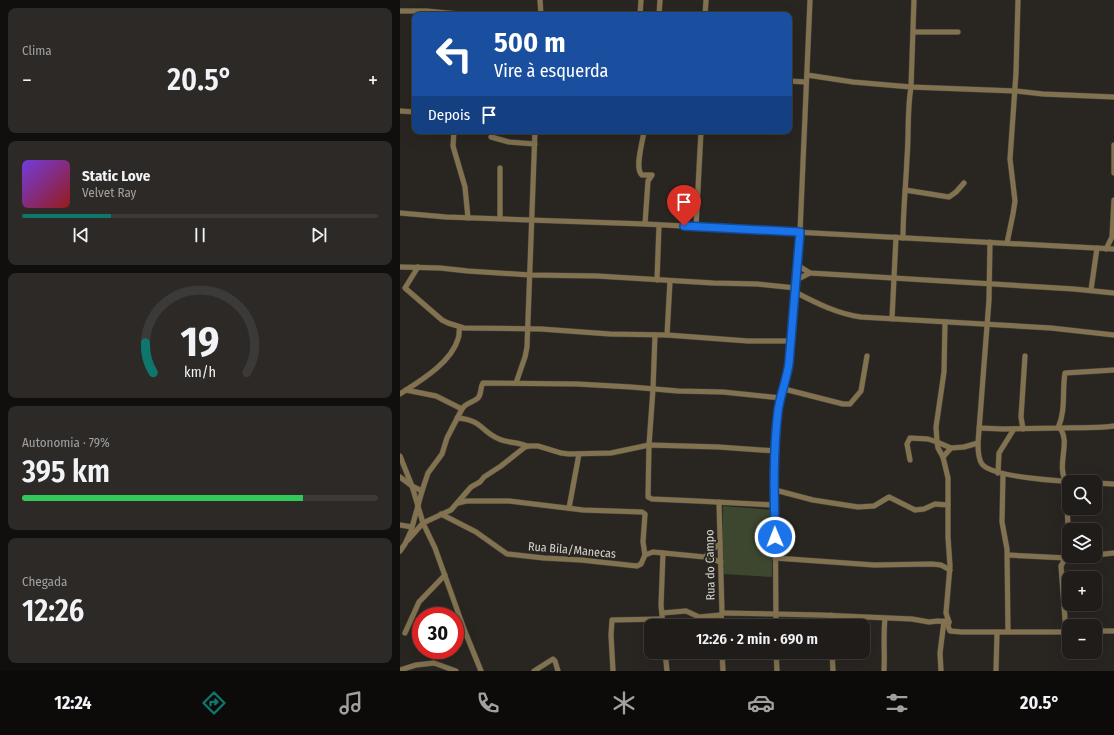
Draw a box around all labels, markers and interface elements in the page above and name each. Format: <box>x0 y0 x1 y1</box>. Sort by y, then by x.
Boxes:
text: 500 m <box>494 26 566 59</box>
icon: left <box>428 28 480 80</box>
text: Clima <box>22 43 52 58</box>
text: Vire à esquerda <box>494 60 608 82</box>
text: 20.5° <box>167 62 233 98</box>
text: − <box>22 67 32 94</box>
text: + <box>368 67 378 94</box>
icon: arrive <box>478 104 500 126</box>
text: Depois <box>428 106 470 124</box>
text: Static Love <box>82 167 150 185</box>
text: Velvet Ray <box>82 185 136 200</box>
pin <box>667 185 701 226</box>
icon: arrive <box>673 191 695 213</box>
icon: previous <box>70 224 92 246</box>
icon: pause <box>189 224 211 246</box>
icon: next <box>308 224 330 246</box>
text: 19 <box>180 317 220 367</box>
text: km/h <box>184 364 216 381</box>
text: Autonomia · 79% <box>22 435 110 450</box>
text: 395 km <box>22 454 110 490</box>
map controls <box>1062 475 1102 659</box>
button: search <box>1062 475 1102 515</box>
position arrow <box>754 516 796 558</box>
button: layers <box>1062 523 1102 563</box>
street label: Rua do Campo <box>702 529 718 601</box>
street label: Rua Bila/Manecas <box>527 539 617 561</box>
button: + <box>1062 571 1102 611</box>
text: Chegada <box>22 574 67 589</box>
text: 12:26 <box>22 593 84 629</box>
speed limit sign: 30 <box>412 607 464 659</box>
button: − <box>1062 619 1102 659</box>
text: 12:26 · 2 min · 690 m <box>696 630 818 648</box>
icon: directions <box>200 689 228 717</box>
icon: music <box>337 689 365 717</box>
icon: phone <box>474 689 502 717</box>
icon: climate <box>610 689 638 717</box>
icon: car <box>747 689 775 717</box>
icon: filters <box>883 689 911 717</box>
text: 12:24 <box>54 692 92 714</box>
text: 20.5° <box>1020 692 1060 714</box>

